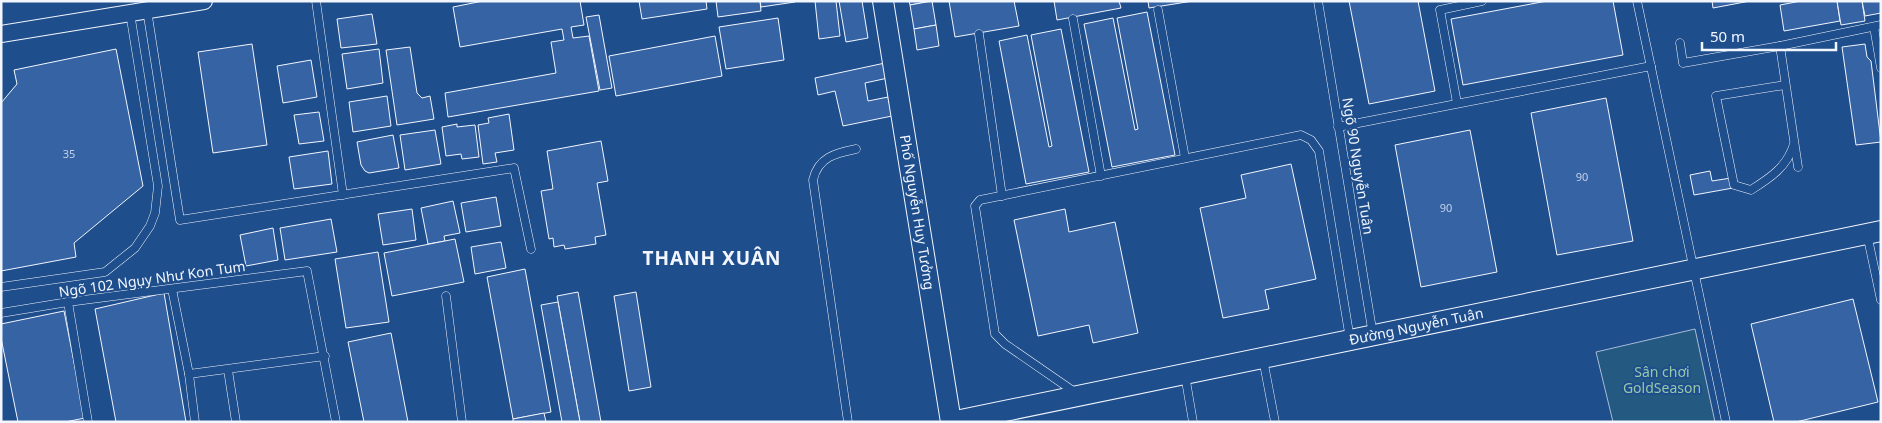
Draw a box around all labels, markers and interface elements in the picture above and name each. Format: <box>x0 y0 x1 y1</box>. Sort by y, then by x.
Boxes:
scale bar <box>1702 20 1836 52</box>
text: 50 m <box>1710 26 1745 46</box>
street label: Ngõ 90 Nguyễn Tuân <box>1338 96 1379 236</box>
street label: Phố Nguyễn Huy Tưởng <box>896 133 939 291</box>
house number: 35 <box>63 146 75 161</box>
house number: 90 <box>1576 169 1588 184</box>
house number: 90 <box>1440 200 1452 215</box>
district label: THANH XUÂN <box>642 245 782 271</box>
street label: Ngõ 102 Ngụy Như Kon Tum <box>57 256 247 301</box>
street label: Đường Nguyễn Tuân <box>1347 303 1485 349</box>
park label: Sân chơi GoldSeason <box>1623 362 1701 397</box>

